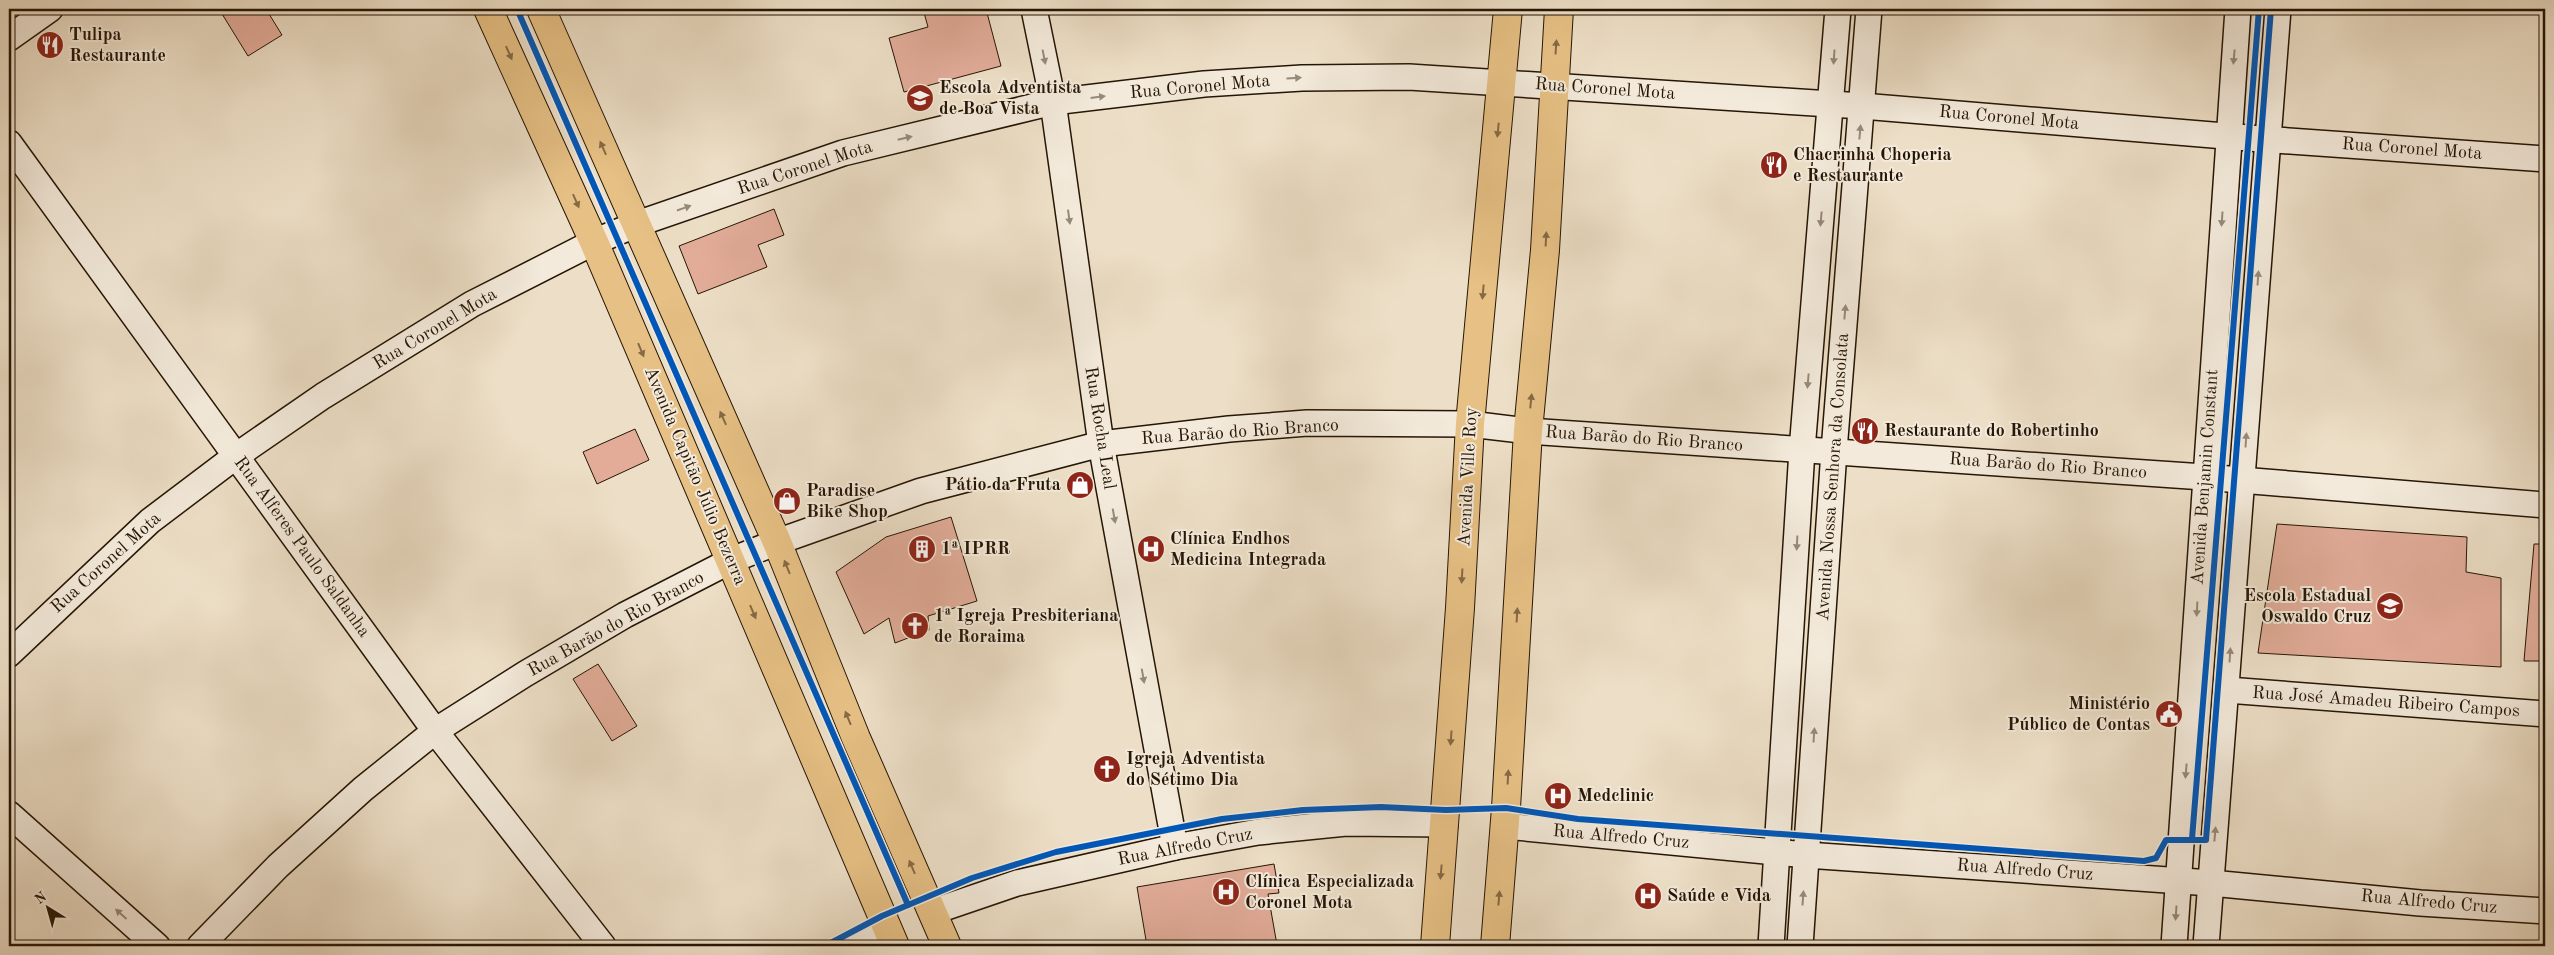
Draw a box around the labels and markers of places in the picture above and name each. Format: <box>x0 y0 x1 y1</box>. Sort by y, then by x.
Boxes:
place label: Tulipa Restaurante <box>69 26 166 65</box>
restaurant icon: Tulipa Restaurante <box>35 30 65 60</box>
place label: Escola Adventista de Boa Vista <box>939 79 1081 118</box>
school or university icon: Escola Adventista de Boa Vista <box>905 83 935 113</box>
place label: Chacrinha Choperia e Restaurante <box>1793 146 1952 185</box>
restaurant icon: Chacrinha Choperia e Restaurante <box>1759 150 1789 180</box>
restaurant icon: Restaurante do Robertinho <box>1850 416 1880 446</box>
place label: Restaurante do Robertinho <box>1884 422 2099 440</box>
shop icon: Pátio da Fruta <box>1065 470 1095 500</box>
place label: Pátio da Fruta <box>945 476 1061 494</box>
place label: Paradise Bike Shop <box>806 482 888 521</box>
shop icon: Paradise Bike Shop <box>772 486 802 516</box>
place label: Clínica Endhos Medicina Integrada <box>1170 530 1326 569</box>
building icon: 1ª IPRR <box>907 534 937 564</box>
hospital icon: Clínica Endhos Medicina Integrada <box>1136 534 1166 564</box>
place label: 1ª IPRR <box>941 540 1010 558</box>
place label: Escola Estadual Oswaldo Cruz <box>2243 587 2371 626</box>
school or university icon: Escola Estadual Oswaldo Cruz <box>2375 591 2405 621</box>
place label: 1ª Igreja Presbiteriana de Roraima <box>934 607 1118 646</box>
church icon: 1ª Igreja Presbiteriana de Roraima <box>900 611 930 641</box>
place label: Ministério Público de Contas <box>2007 695 2150 734</box>
public building icon: Ministério Público de Contas <box>2154 699 2184 729</box>
place label: Igreja Adventista do Sétimo Dia <box>1126 750 1265 789</box>
church icon: Igreja Adventista do Sétimo Dia <box>1092 754 1122 784</box>
hospital icon: Medclinic <box>1543 781 1573 811</box>
place label: Medclinic <box>1577 787 1654 805</box>
place label: Clínica Especializada Coronel Mota <box>1245 873 1414 912</box>
hospital icon: Clínica Especializada Coronel Mota <box>1211 877 1241 907</box>
hospital icon: Saúde e Vida <box>1633 881 1663 911</box>
place label: Saúde e Vida <box>1667 887 1771 905</box>

